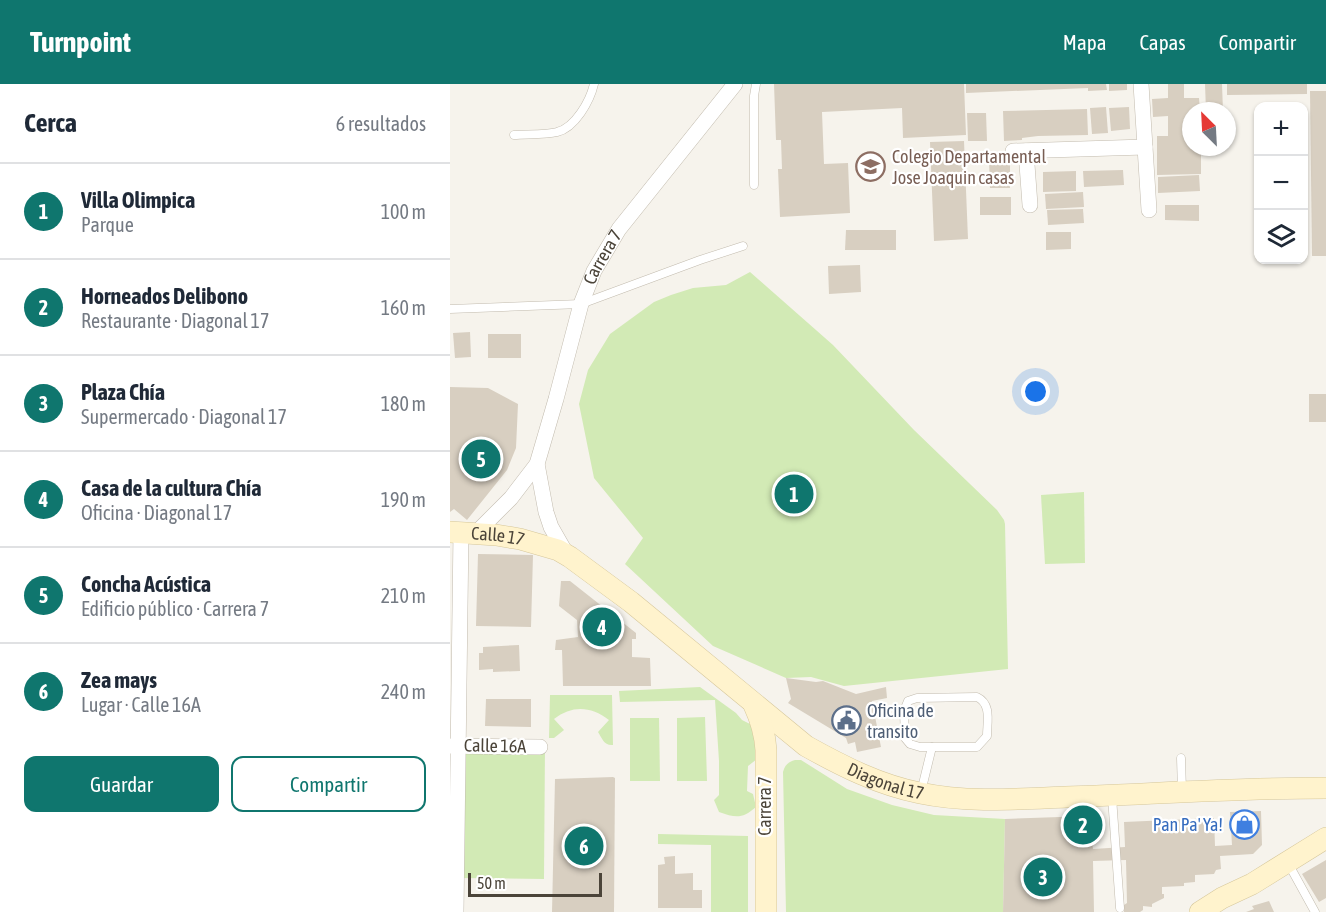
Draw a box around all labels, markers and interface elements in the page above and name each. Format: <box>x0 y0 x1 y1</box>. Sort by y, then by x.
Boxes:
text: Turnpoint <box>30 26 131 58</box>
text: Mapa <box>1063 30 1106 54</box>
text: Capas <box>1139 30 1186 54</box>
text: Compartir <box>1219 30 1296 54</box>
north arrow <box>1182 102 1236 156</box>
map controls <box>1254 102 1308 264</box>
button: + <box>1254 102 1308 156</box>
text: Cerca <box>24 108 77 138</box>
text: 6 resultados <box>336 112 426 135</box>
place label: Colegio Departamental Jose Joaquin casas <box>892 146 1046 188</box>
school or university icon: Colegio Departamental Jose Joaquin casas <box>855 151 887 183</box>
button: − <box>1254 156 1308 210</box>
text: Villa Olimpica <box>81 187 195 213</box>
text: 1 <box>39 200 48 223</box>
text: 100 m <box>381 200 426 223</box>
button: layers <box>1254 210 1308 264</box>
text: Parque <box>81 213 134 236</box>
street label: Carrera 7 <box>579 226 626 287</box>
text: Horneados Delibono <box>81 283 248 309</box>
text: 2 <box>39 296 48 319</box>
text: 160 m <box>381 296 426 319</box>
text: Restaurante · Diagonal 17 <box>81 309 269 332</box>
your location <box>1021 377 1050 406</box>
text: Plaza Chía <box>81 379 165 405</box>
text: 3 <box>39 392 48 415</box>
text: 180 m <box>381 392 426 415</box>
text: Supermercado · Diagonal 17 <box>81 405 287 428</box>
pin: 5 <box>462 436 501 482</box>
pin: 1 <box>774 472 814 516</box>
text: Casa de la cultura Chía <box>81 475 261 501</box>
text: 4 <box>39 488 48 511</box>
text: 190 m <box>381 488 426 511</box>
text: Oficina · Diagonal 17 <box>81 501 232 524</box>
street label: Calle 17 <box>471 522 527 550</box>
text: Concha Acústica <box>81 571 211 597</box>
text: 5 <box>39 584 48 607</box>
text: 210 m <box>381 584 426 607</box>
text: Edificio público · Carrera 7 <box>81 597 269 620</box>
pin: 4 <box>582 604 622 650</box>
text: Zea mays <box>81 667 157 693</box>
text: 6 <box>39 680 48 703</box>
text: 240 m <box>381 680 426 703</box>
text: Lugar · Calle 16A <box>81 693 201 716</box>
place label: Oficina de transito <box>867 700 934 742</box>
public building icon: Oficina de transito <box>830 705 862 737</box>
street label: Calle 16A <box>464 734 526 757</box>
button: Guardar <box>24 756 219 812</box>
button: Compartir <box>231 756 426 812</box>
street label: Diagonal 17 <box>844 758 926 804</box>
street label: Carrera 7 <box>754 776 775 836</box>
pin: 2 <box>1064 802 1102 848</box>
shop icon: Pan Pa' Ya! <box>1228 809 1260 841</box>
place label: Pan Pa' Ya! <box>1153 814 1223 835</box>
pin: 6 <box>564 824 604 868</box>
pin: 3 <box>1024 854 1062 900</box>
scale bar <box>468 870 602 898</box>
text: 50 m <box>477 874 506 892</box>

